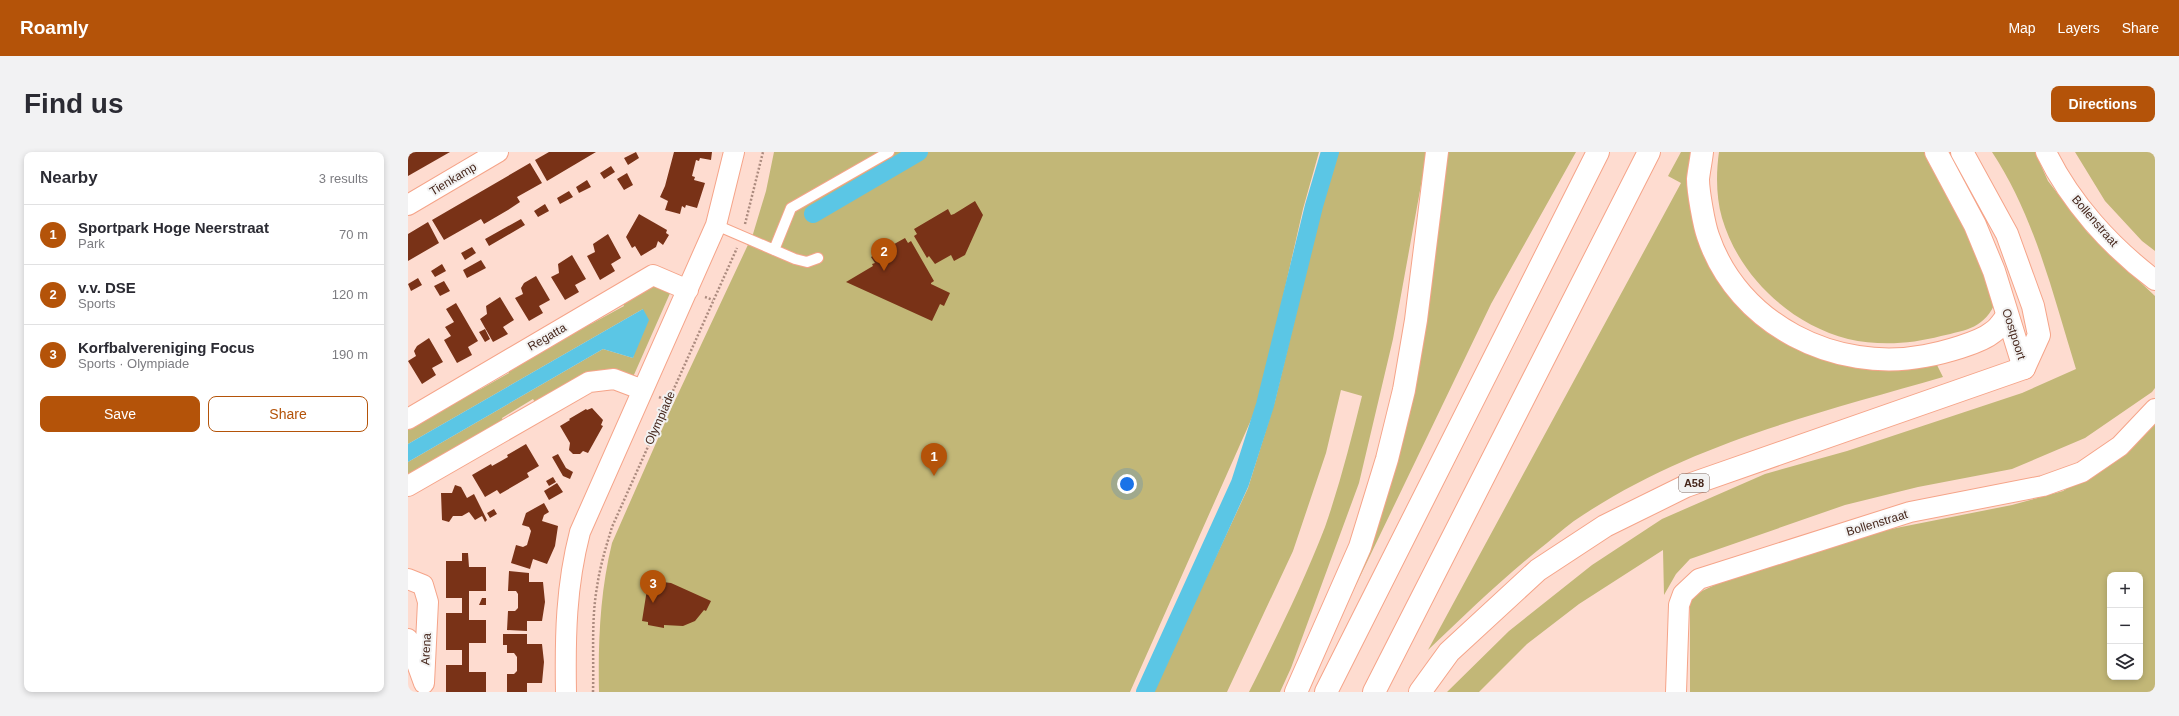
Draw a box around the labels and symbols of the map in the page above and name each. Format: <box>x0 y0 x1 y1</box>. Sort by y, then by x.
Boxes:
street label: Tienkamp <box>427 159 479 198</box>
street label: Bollenstraat <box>2069 192 2122 250</box>
pin: 2 <box>871 238 897 271</box>
street label: Oostpoort <box>1999 307 2029 362</box>
street label: Regatta <box>525 320 569 354</box>
street label: Olympiade <box>642 389 678 447</box>
pin: 1 <box>921 443 947 476</box>
your location <box>1117 474 1137 494</box>
road number: A58 <box>1679 474 1709 492</box>
street label: Bollenstraat <box>1845 507 1910 539</box>
pin: 3 <box>640 570 666 603</box>
street label: Arena <box>418 632 434 665</box>

